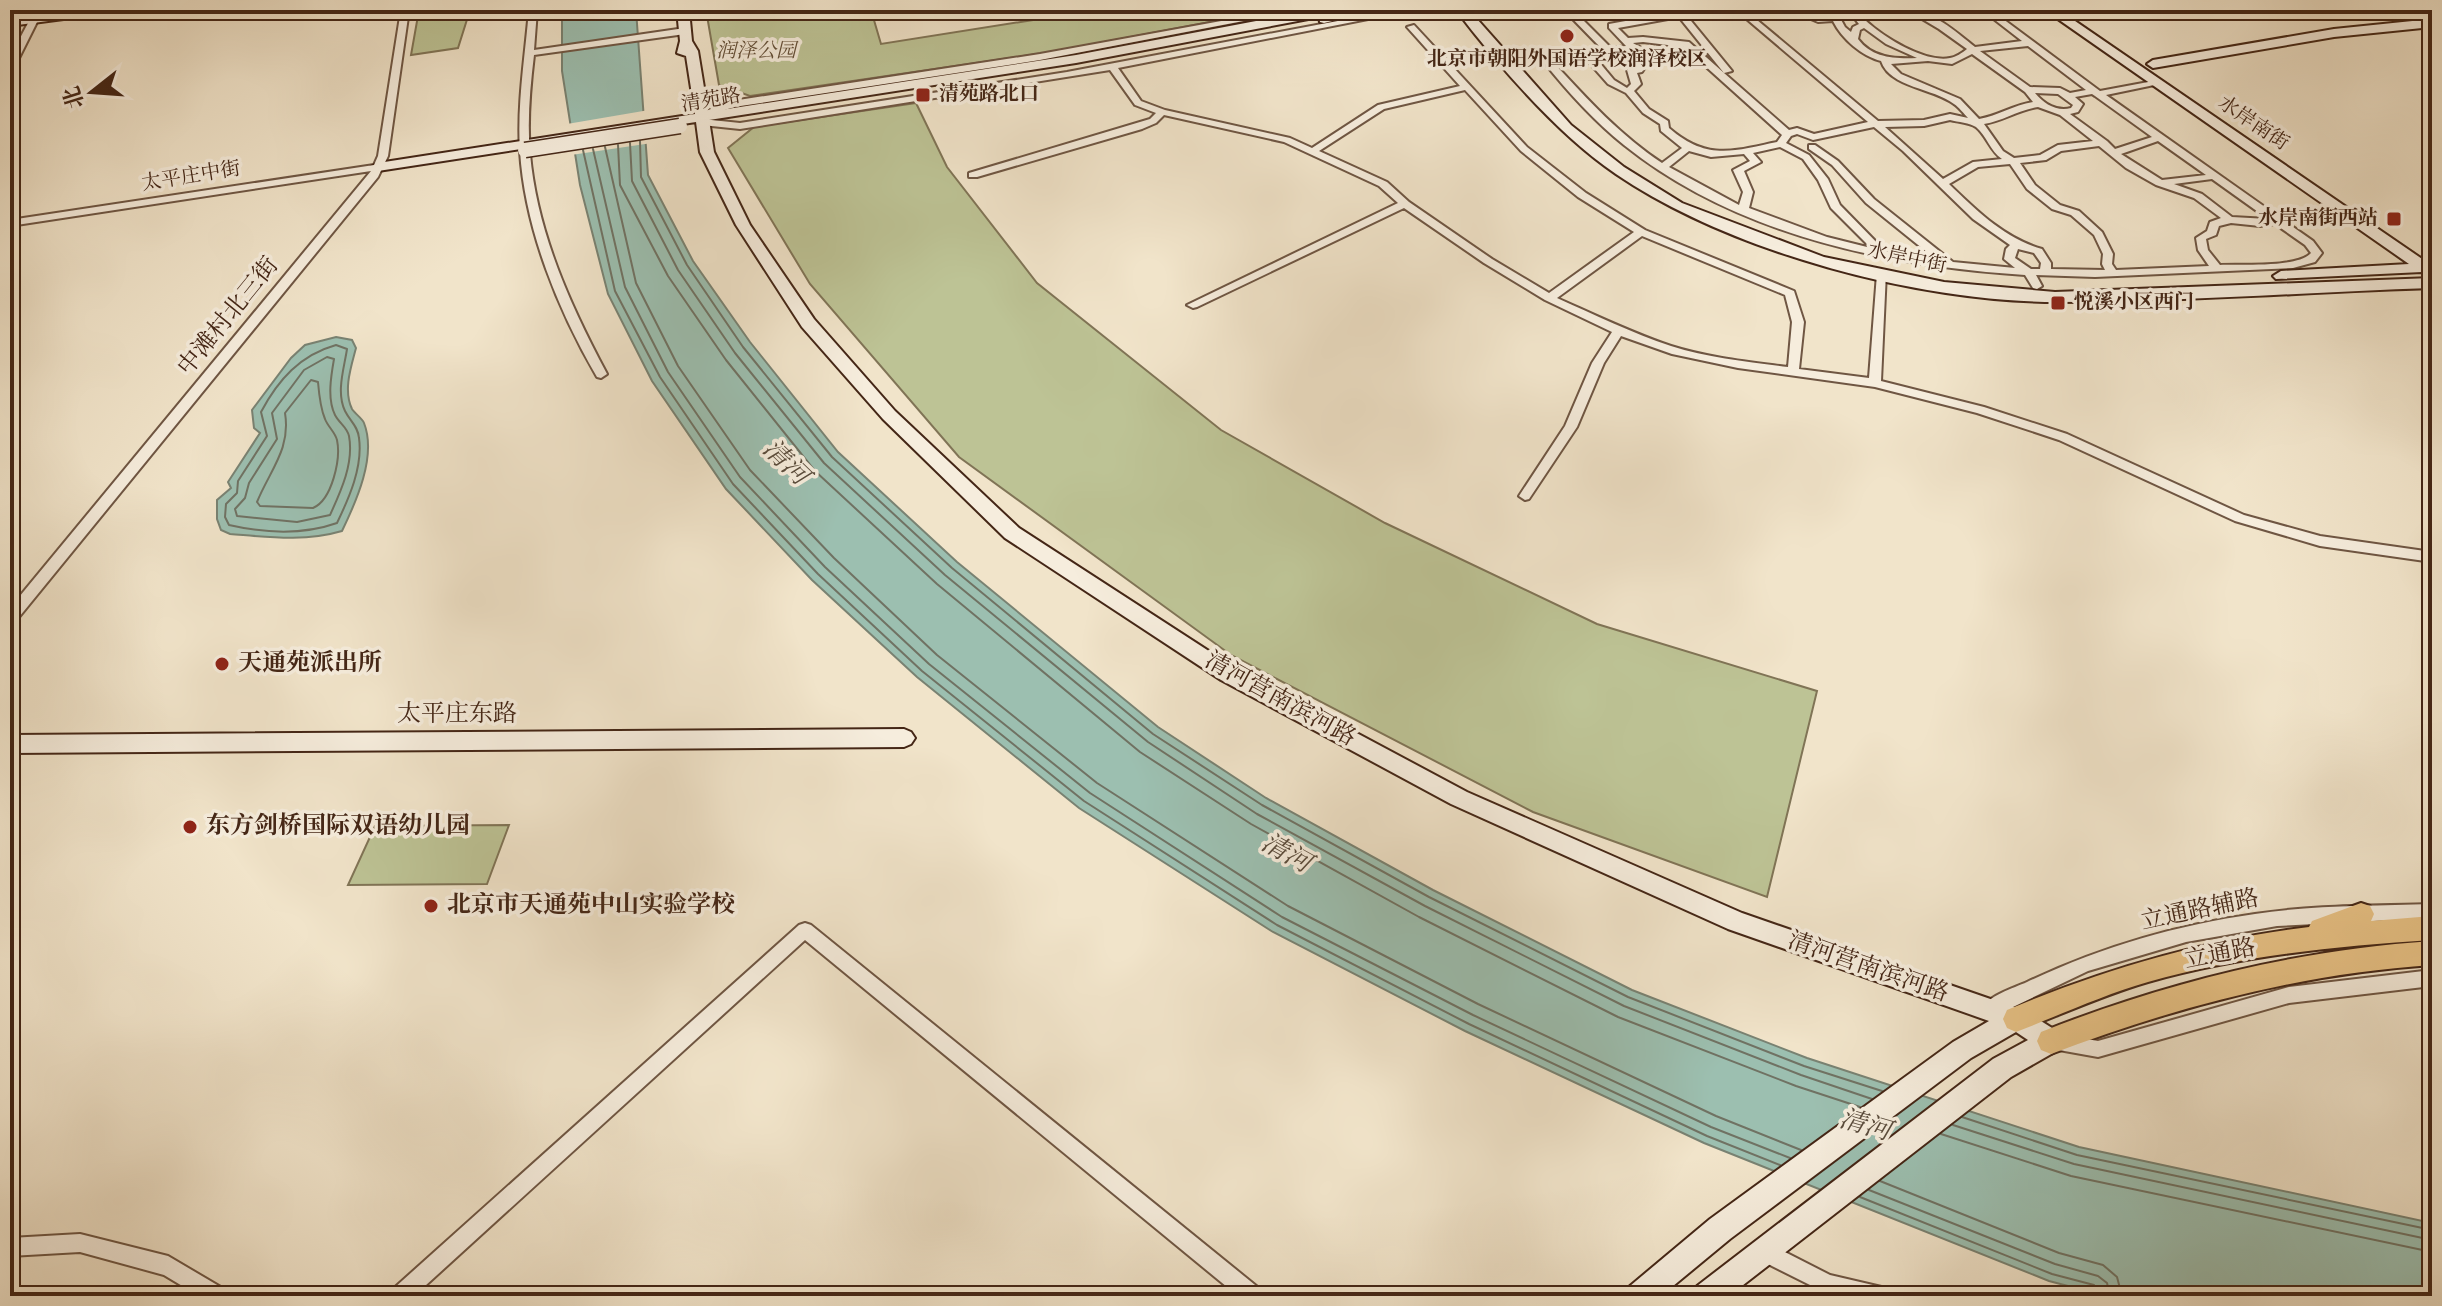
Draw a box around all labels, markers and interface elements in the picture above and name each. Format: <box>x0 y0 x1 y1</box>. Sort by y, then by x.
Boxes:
marker: 北京市朝阳外国语学校润泽校区 <box>1558 27 1576 45</box>
park label: 润泽公园 <box>716 40 799 62</box>
place label: 北京市朝阳外国语学校润泽校区 <box>1427 47 1707 70</box>
north arrow <box>52 52 132 132</box>
place label: 清苑路北口 <box>939 82 1039 105</box>
text: 北 <box>60 84 89 111</box>
street label: 清苑路 <box>679 84 742 116</box>
marker: 清苑路北口 <box>914 86 932 104</box>
street label: 水岸南街 <box>2214 92 2293 155</box>
street label: 太平庄中街 <box>140 157 242 195</box>
place label: 水岸南街西站 <box>2258 206 2378 229</box>
marker: 水岸南街西站 <box>2385 210 2403 228</box>
street label: 水岸中街 <box>1866 239 1949 277</box>
street label: 中滩村北三街 <box>172 252 284 381</box>
place label: 悦溪小区西门 <box>2074 290 2194 313</box>
marker: 悦溪小区西门 <box>2049 294 2067 312</box>
water label: 清河 <box>757 434 817 493</box>
street label: 清河营南滨河路 <box>1201 646 1361 751</box>
place label: 天通苑派出所 <box>238 649 382 676</box>
marker: 天通苑派出所 <box>213 655 231 673</box>
street label: 太平庄东路 <box>397 700 517 727</box>
place label: 东方剑桥国际双语幼儿园 <box>206 812 470 839</box>
marker: 东方剑桥国际双语幼儿园 <box>181 818 199 836</box>
water label: 清河 <box>1257 828 1320 880</box>
street label: 立通路辅路 <box>2138 884 2261 935</box>
place label: 北京市天通苑中山实验学校 <box>447 891 735 918</box>
marker: 北京市天通苑中山实验学校 <box>422 897 440 915</box>
street label: 清河营南滨河路 <box>1785 926 1952 1007</box>
street label: 立通路 <box>2182 933 2258 974</box>
water label: 清河 <box>1836 1104 1898 1147</box>

